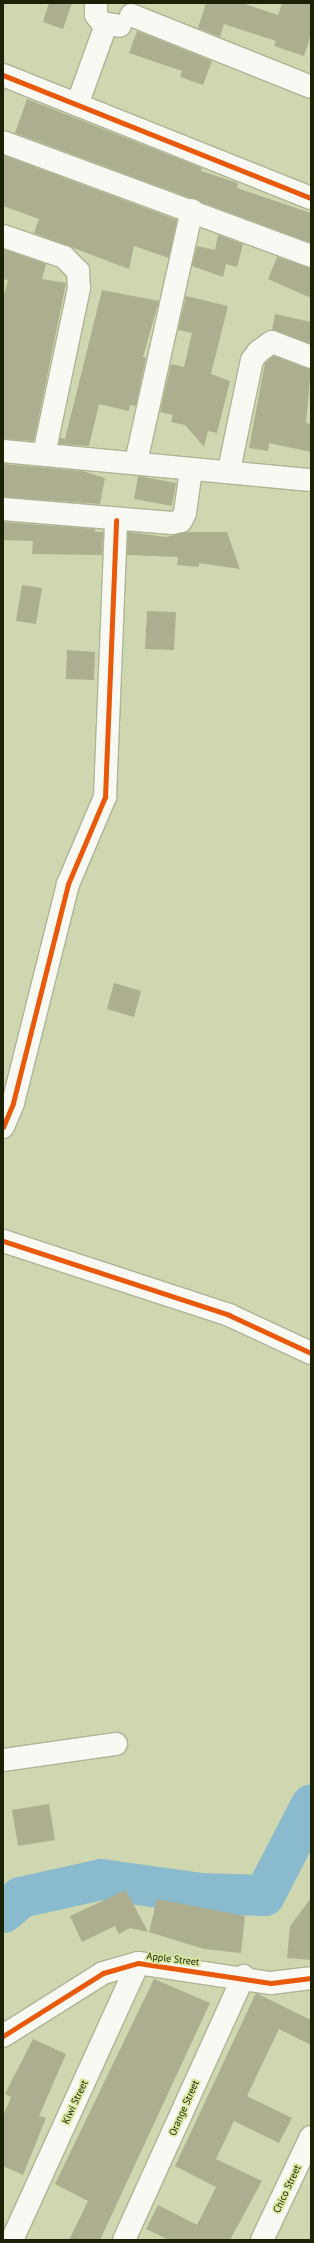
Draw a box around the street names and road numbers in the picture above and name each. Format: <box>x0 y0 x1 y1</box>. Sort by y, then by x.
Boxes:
street label: Apple Street <box>146 1950 200 1968</box>
street label: Kiwi Street <box>60 2078 90 2126</box>
street label: Orange Street <box>166 2078 202 2138</box>
street label: Chico Street <box>271 2163 303 2215</box>

